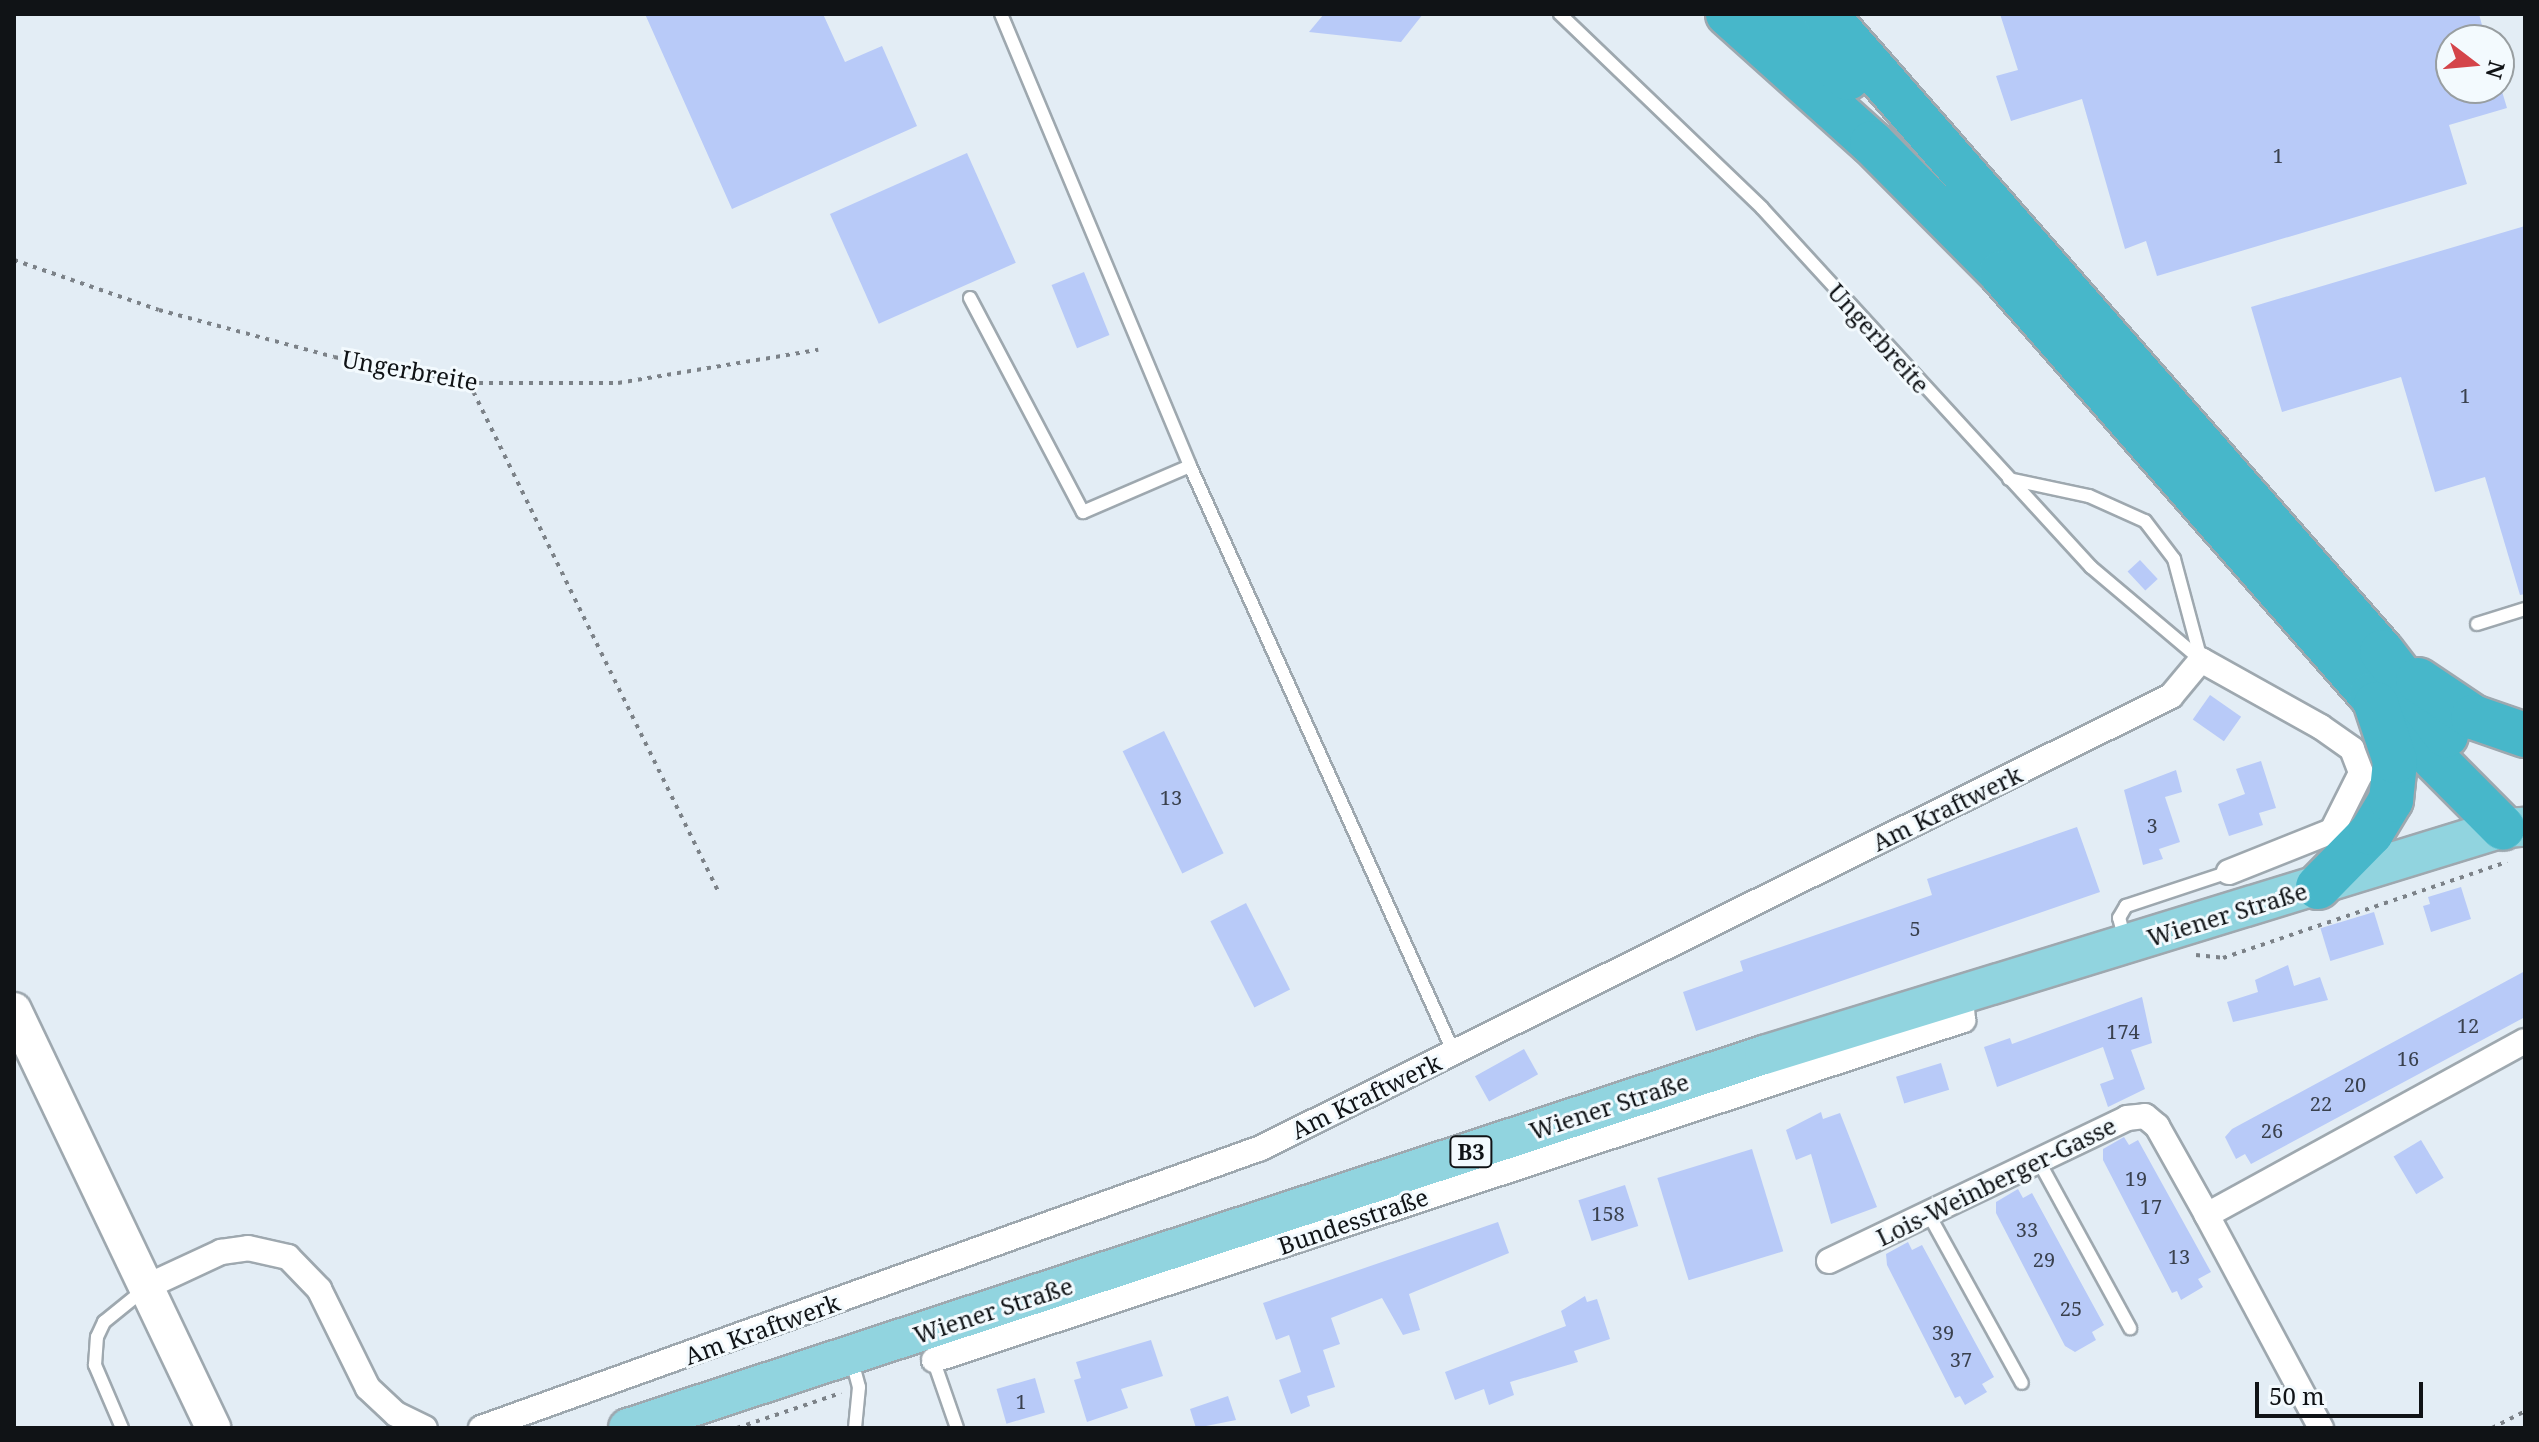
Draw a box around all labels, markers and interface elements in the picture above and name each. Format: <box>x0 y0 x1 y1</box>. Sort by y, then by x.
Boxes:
north arrow <box>2435 24 2515 104</box>
text: N <box>2479 58 2513 83</box>
house number: 1 <box>2272 143 2284 167</box>
street label: Ungerbreite <box>1822 277 1936 399</box>
street label: Ungerbreite <box>340 344 480 396</box>
house number: 1 <box>2459 383 2471 407</box>
street label: Am Kraftwerk <box>1867 759 2027 857</box>
house number: 13 <box>1160 785 1182 809</box>
house number: 3 <box>2146 813 2158 837</box>
street label: Wiener Straße <box>2144 876 2310 952</box>
house number: 5 <box>1909 916 1921 940</box>
house number: 12 <box>2457 1013 2479 1037</box>
house number: 174 <box>2106 1019 2140 1043</box>
house number: 16 <box>2397 1046 2419 1070</box>
street label: Am Kraftwerk <box>1286 1047 1446 1145</box>
street label: Wiener Straße <box>1526 1067 1692 1145</box>
house number: 20 <box>2344 1072 2366 1096</box>
house number: 22 <box>2310 1091 2332 1115</box>
street label: Lois-Weinberger-Gasse <box>1872 1110 2120 1252</box>
house number: 26 <box>2261 1118 2283 1142</box>
road number: B3 <box>1449 1134 1493 1170</box>
house number: 19 <box>2125 1166 2147 1190</box>
street label: Bundesstraße <box>1274 1182 1432 1260</box>
house number: 17 <box>2140 1194 2162 1218</box>
house number: 158 <box>1591 1201 1625 1225</box>
house number: 33 <box>2016 1217 2038 1241</box>
house number: 13 <box>2168 1244 2190 1268</box>
house number: 29 <box>2033 1247 2055 1271</box>
street label: Wiener Straße <box>910 1271 1076 1349</box>
street label: Am Kraftwerk <box>680 1288 844 1370</box>
house number: 25 <box>2060 1296 2082 1320</box>
house number: 39 <box>1932 1320 1954 1344</box>
house number: 37 <box>1950 1347 1972 1371</box>
scale bar <box>2259 1366 2427 1416</box>
text: 50 m <box>2269 1379 2325 1412</box>
house number: 1 <box>1015 1389 1027 1413</box>

